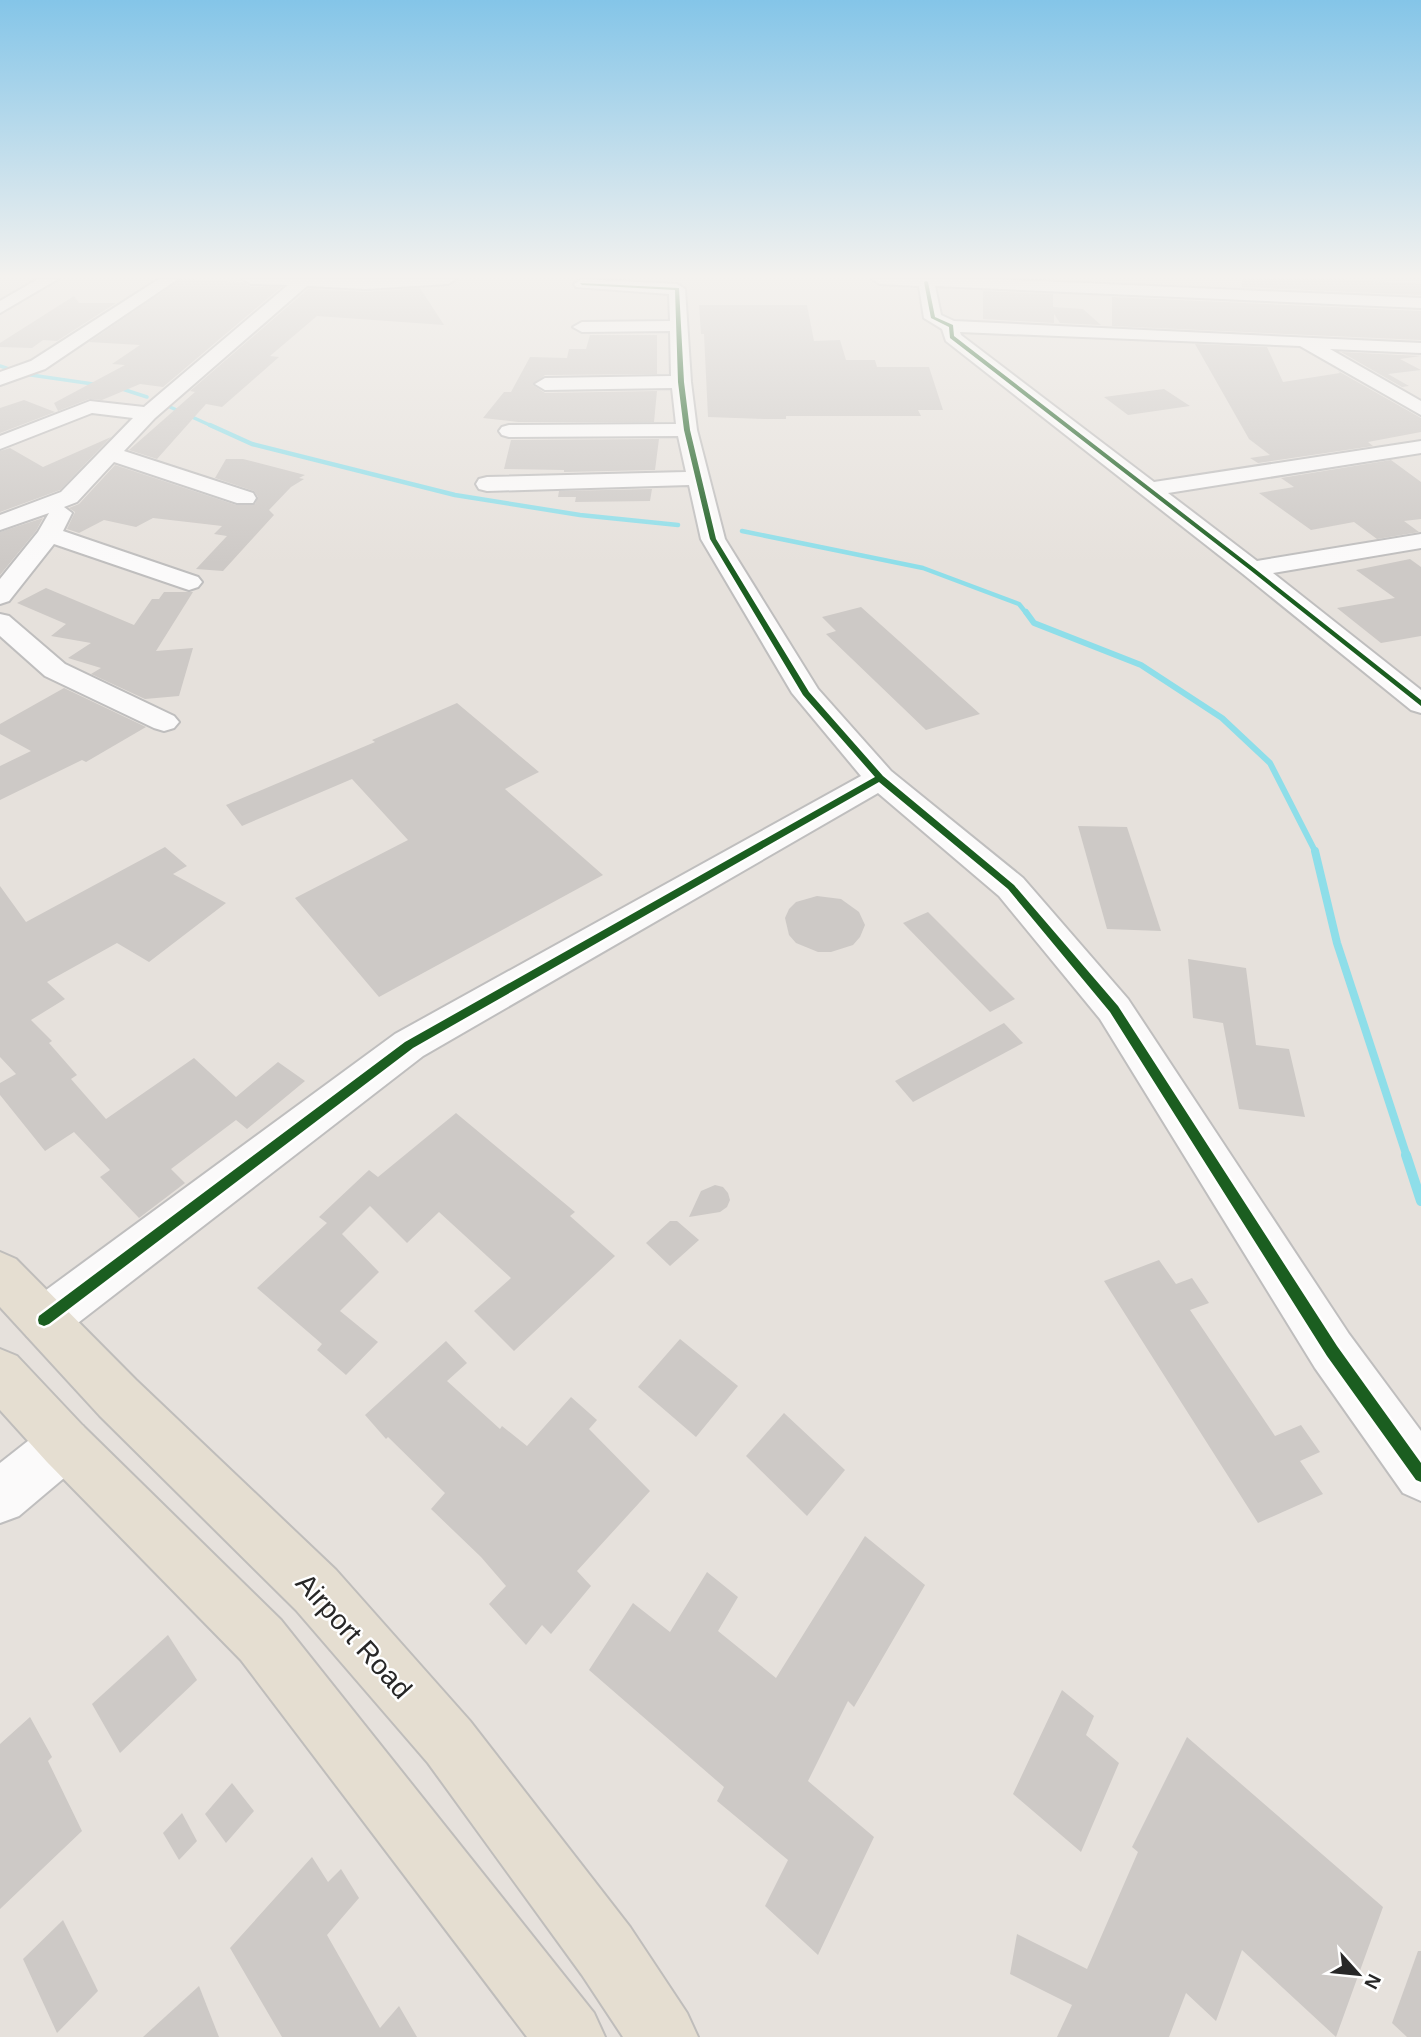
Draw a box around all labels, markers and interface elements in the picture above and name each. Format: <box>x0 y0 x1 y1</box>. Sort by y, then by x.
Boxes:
street label: Airport Road <box>290 1567 418 1705</box>
north arrow <box>1323 1939 1393 2009</box>
text: N <box>1360 1971 1385 1992</box>

